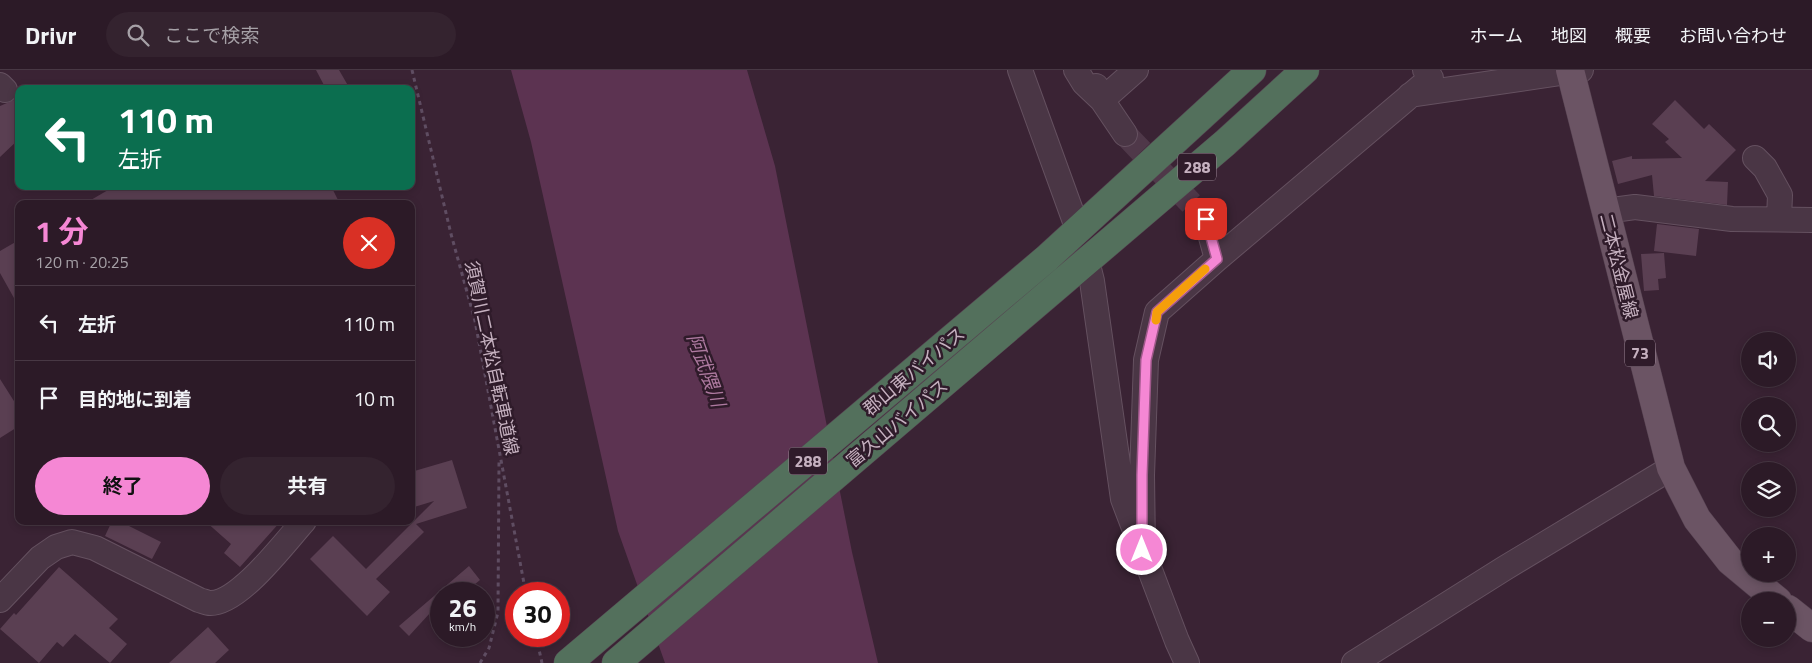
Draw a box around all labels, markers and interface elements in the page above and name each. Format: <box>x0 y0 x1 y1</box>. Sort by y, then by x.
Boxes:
search box <box>106 12 456 57</box>
text: Drivr <box>25 17 76 53</box>
text: ここで検索 <box>164 20 259 49</box>
icon: search <box>124 21 152 49</box>
text: ホーム <box>1470 22 1523 49</box>
text: 地図 <box>1551 22 1587 49</box>
text: 概要 <box>1615 22 1651 49</box>
text: お問い合わせ <box>1679 22 1787 49</box>
text: 110 m <box>118 93 214 147</box>
icon: left <box>35 105 100 170</box>
text: 左折 <box>118 142 162 176</box>
road number: 288 <box>1178 154 1216 180</box>
pin <box>1185 198 1227 240</box>
icon: arrive <box>1192 205 1220 233</box>
text: 1 分 <box>35 208 88 254</box>
street label: 二本松金屋線 <box>1593 210 1645 322</box>
button: close <box>343 217 395 269</box>
text: 120 m · 20:25 <box>35 250 129 274</box>
street label: 須賀川二本松自転車道線 <box>458 258 526 458</box>
icon: left <box>35 309 63 337</box>
text: 左折 <box>78 309 116 338</box>
text: 110 m <box>343 309 395 338</box>
street label: 郡山東バイパス <box>857 320 971 422</box>
water label: 阿武隈川 <box>680 329 734 413</box>
map controls <box>1741 332 1796 647</box>
button: sound <box>1741 332 1796 387</box>
road number: 73 <box>1625 340 1655 366</box>
street label: 富久山バイパス <box>840 372 954 474</box>
icon: arrive <box>35 384 63 412</box>
text: 目的地に到着 <box>78 384 192 413</box>
text: 10 m <box>354 384 395 413</box>
button: search <box>1741 397 1796 452</box>
road number: 288 <box>789 448 827 474</box>
button: 終了 <box>35 457 210 515</box>
button: 共有 <box>220 457 395 515</box>
button: layers <box>1741 462 1796 517</box>
position arrow <box>1115 523 1167 575</box>
button: + <box>1741 527 1796 582</box>
speed limit sign: 30 <box>505 582 570 647</box>
text: 26 <box>448 589 477 627</box>
button: − <box>1741 592 1796 647</box>
text: km/h <box>449 617 476 636</box>

